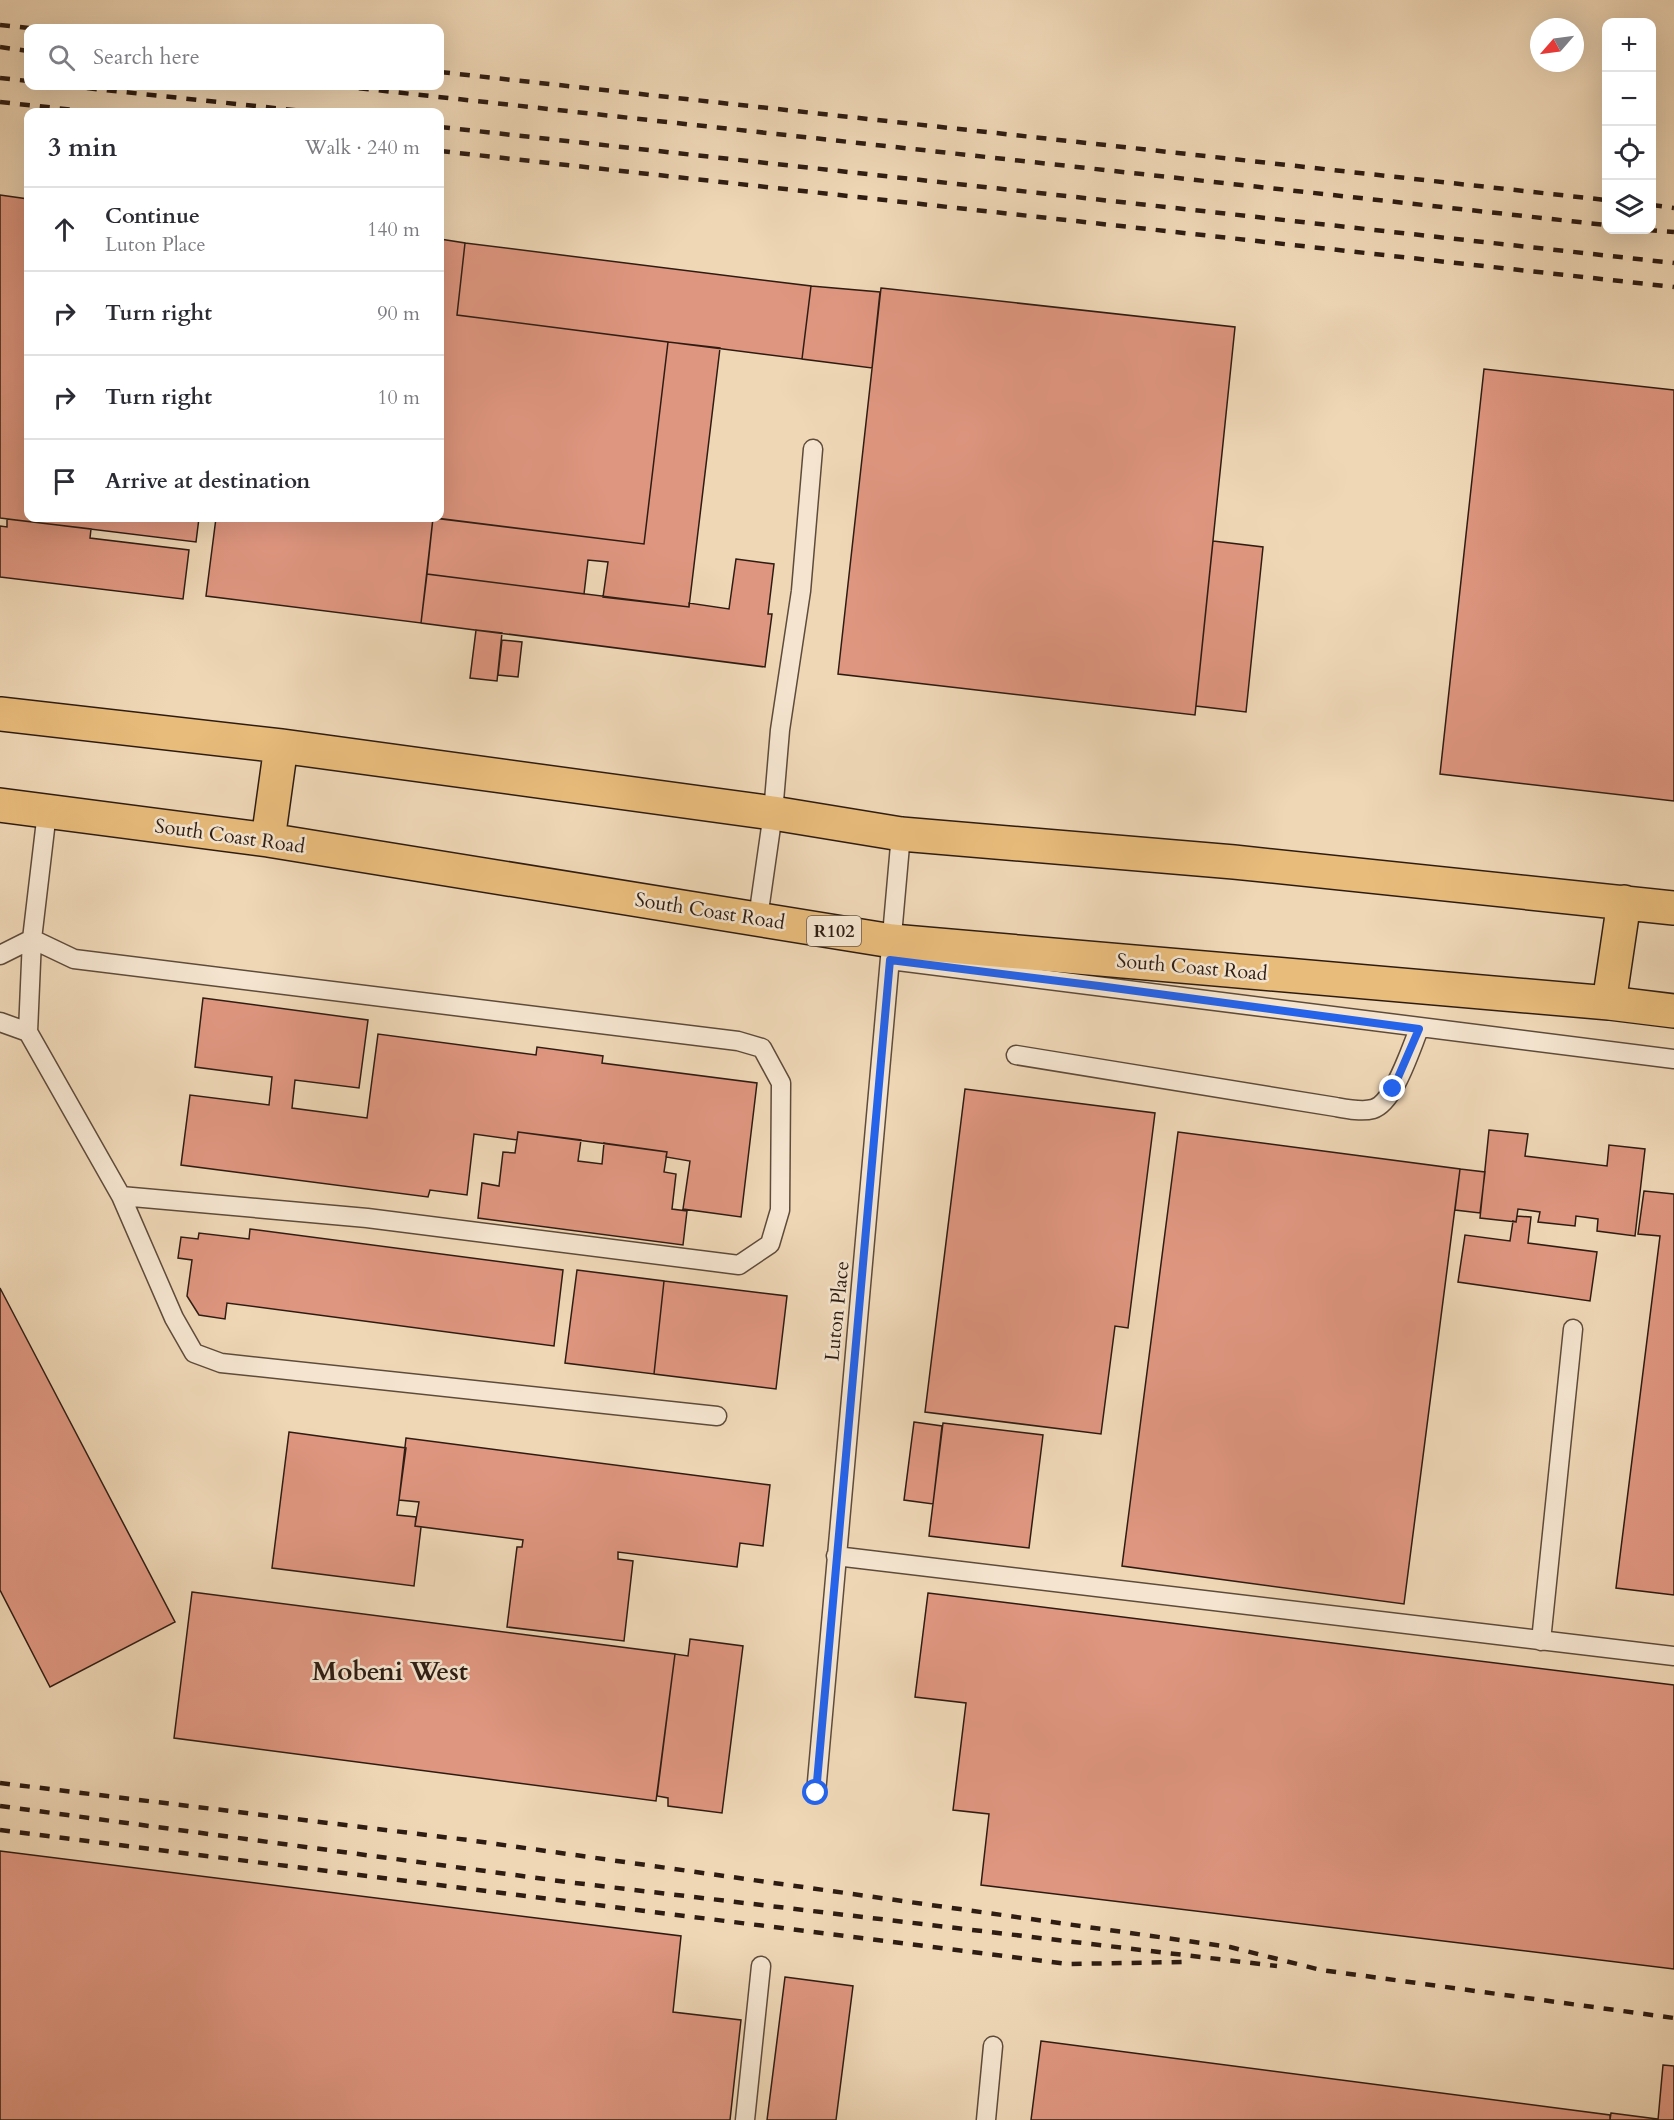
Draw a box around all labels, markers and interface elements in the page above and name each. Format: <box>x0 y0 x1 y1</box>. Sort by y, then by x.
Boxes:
north arrow <box>1530 18 1584 72</box>
map controls <box>1602 18 1656 234</box>
button: + <box>1602 18 1656 72</box>
search box <box>24 24 444 90</box>
icon: search <box>45 41 78 74</box>
text: Search here <box>93 42 200 72</box>
button: − <box>1602 72 1656 126</box>
button: locate <box>1602 126 1656 180</box>
text: 3 min <box>48 130 117 165</box>
text: Walk · 240 m <box>305 134 420 161</box>
button: layers <box>1602 180 1656 234</box>
text: Continue <box>105 201 200 231</box>
icon: ahead <box>48 213 81 246</box>
text: 140 m <box>367 216 420 243</box>
text: Luton Place <box>105 231 206 258</box>
icon: right <box>48 297 81 330</box>
text: Turn right <box>105 298 212 328</box>
text: 90 m <box>377 300 420 327</box>
icon: right <box>48 381 81 414</box>
text: Turn right <box>105 382 212 412</box>
text: 10 m <box>377 384 420 411</box>
icon: arrive <box>48 465 81 498</box>
text: Arrive at destination <box>105 466 310 496</box>
street label: South Coast Road <box>153 812 307 860</box>
street label: South Coast Road <box>633 886 787 936</box>
road number: R102 <box>807 916 861 946</box>
street label: South Coast Road <box>1115 947 1269 987</box>
route end <box>1379 1075 1405 1101</box>
street label: Luton Place <box>818 1260 856 1362</box>
district label: Mobeni West <box>312 1654 468 1689</box>
route start <box>802 1779 828 1805</box>

